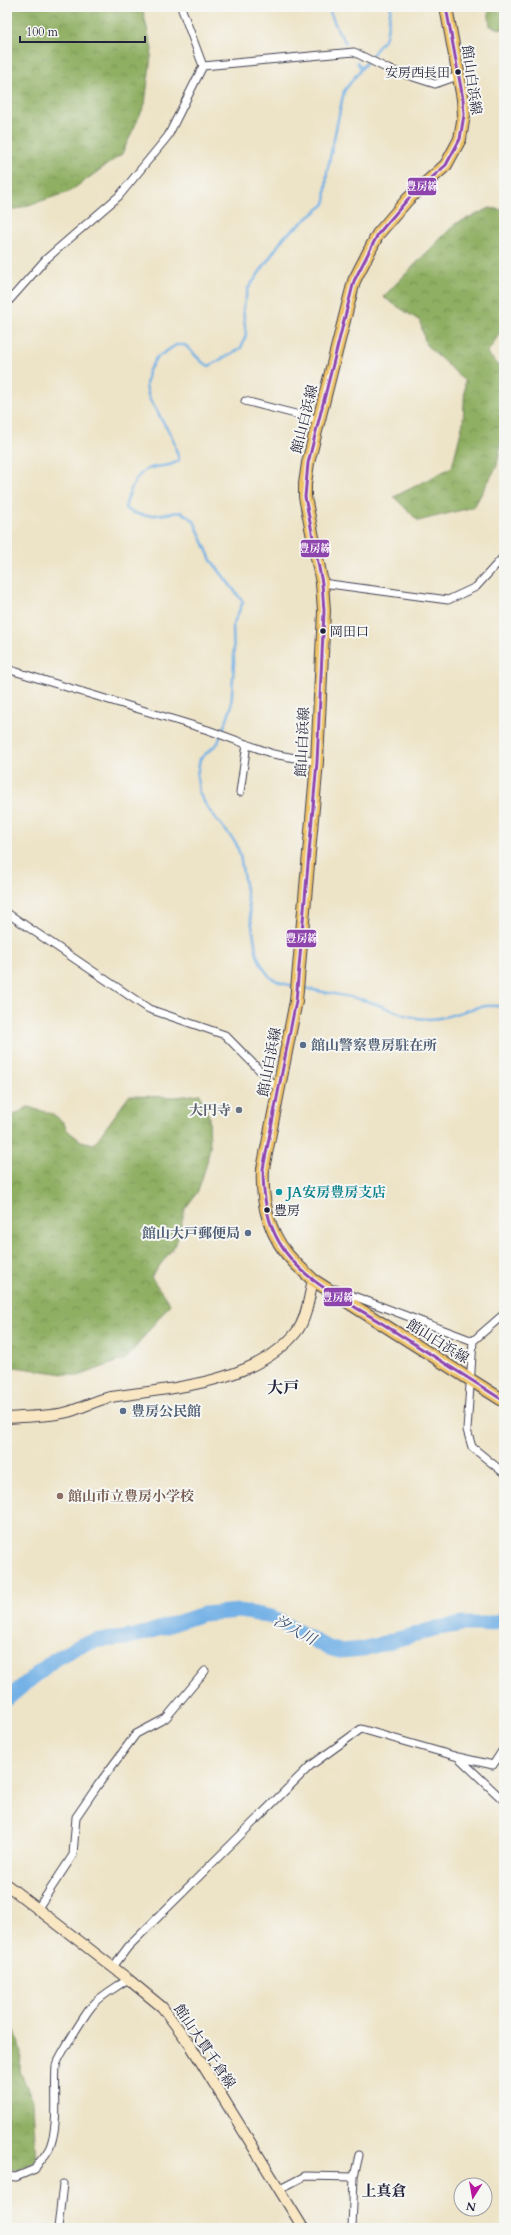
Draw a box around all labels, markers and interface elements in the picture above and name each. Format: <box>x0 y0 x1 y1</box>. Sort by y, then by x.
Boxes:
scale bar <box>20 18 145 44</box>
text: 100 m <box>26 24 59 40</box>
street label: 館山白浜線 <box>457 44 486 116</box>
place label: 安房西長田 <box>385 64 450 82</box>
marker: 安房西長田 <box>453 67 463 77</box>
line badge: 豊房線 <box>407 177 437 196</box>
text: 豊房線 <box>406 179 439 194</box>
street label: 館山白浜線 <box>287 383 322 455</box>
line badge: 豊房線 <box>300 539 330 558</box>
text: 豊房線 <box>299 541 332 556</box>
place label: 岡田口 <box>330 623 369 641</box>
marker: 岡田口 <box>318 626 328 636</box>
street label: 館山白浜線 <box>291 707 314 777</box>
line badge: 豊房線 <box>286 929 317 948</box>
text: 豊房線 <box>286 931 319 946</box>
street label: 館山白浜線 <box>253 1026 285 1098</box>
place label: 館山警察豊房駐在所 <box>311 1036 437 1055</box>
marker: 館山警察豊房駐在所 <box>298 1040 308 1050</box>
place label: 大円寺 <box>189 1101 231 1120</box>
marker: 大円寺 <box>234 1105 244 1115</box>
place label: JA安房豊房支店 <box>285 1183 386 1202</box>
marker: JA安房豊房支店 <box>274 1187 284 1197</box>
place label: 豊房 <box>274 1202 300 1220</box>
marker: 豊房 <box>262 1205 272 1215</box>
place label: 館山大戸郵便局 <box>142 1224 240 1243</box>
marker: 館山大戸郵便局 <box>243 1228 253 1238</box>
line badge: 豊房線 <box>323 1287 353 1307</box>
text: 豊房線 <box>322 1290 355 1305</box>
street label: 館山白浜線 <box>403 1315 472 1368</box>
district label: 大戸 <box>267 1377 299 1399</box>
place label: 豊房公民館 <box>131 1402 201 1421</box>
marker: 豊房公民館 <box>118 1406 128 1416</box>
place label: 館山市立豊房小学校 <box>68 1487 194 1506</box>
marker: 館山市立豊房小学校 <box>55 1491 65 1501</box>
water label: 汐入川 <box>270 1611 321 1650</box>
street label: 館山大貫千倉線 <box>169 2000 240 2092</box>
north arrow <box>453 2177 493 2217</box>
district label: 上真倉 <box>361 2181 407 2201</box>
text: N <box>465 2198 477 2215</box>

